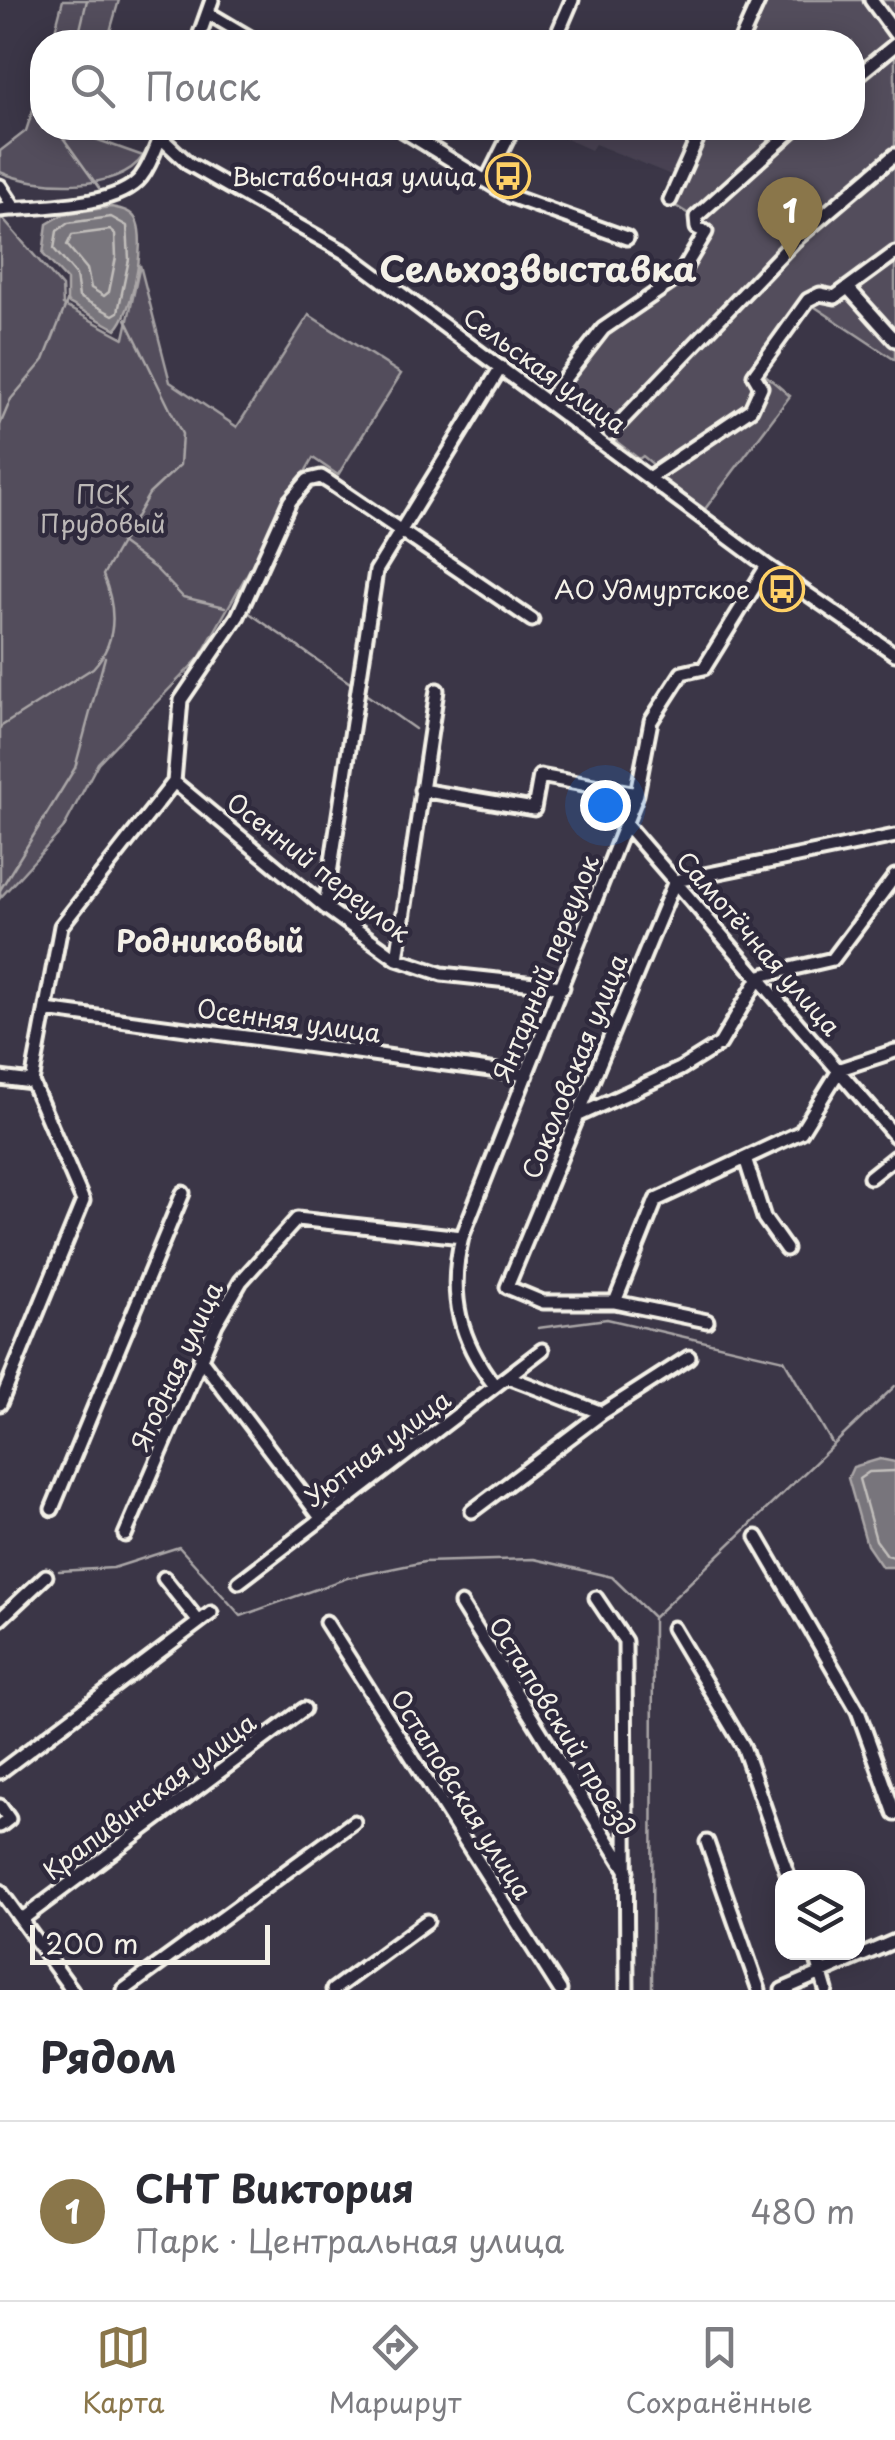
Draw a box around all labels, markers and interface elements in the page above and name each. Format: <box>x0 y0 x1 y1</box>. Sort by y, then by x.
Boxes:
search box <box>30 30 865 140</box>
text: Поиск <box>145 57 260 114</box>
icon: search <box>65 58 120 113</box>
bus stop icon: Выставочная улица <box>485 153 531 199</box>
place label: Выставочная улица <box>232 157 476 195</box>
pin: 1 <box>758 176 822 259</box>
district label: Сельхозвыставка <box>379 241 697 294</box>
street label: Сельская улица <box>455 298 635 443</box>
park label: ПСК Прудовый <box>40 475 166 542</box>
bus stop icon: АО Удмуртское <box>759 566 805 612</box>
place label: АО Удмуртское <box>554 570 750 608</box>
your location <box>580 780 631 831</box>
street label: Осенний переулок <box>219 783 419 951</box>
street label: Самотёчная улица <box>668 842 850 1044</box>
street label: Янтарный переулок <box>482 849 608 1087</box>
district label: Родниковый <box>116 917 304 962</box>
street label: Соколовская улица <box>511 947 637 1184</box>
street label: Осенняя улица <box>195 988 384 1052</box>
street label: Ягодная улица <box>120 1275 232 1457</box>
street label: Уютная улица <box>296 1380 458 1516</box>
street label: Остаповский проезд <box>480 1609 646 1843</box>
street label: Остаповская улица <box>382 1682 542 1907</box>
street label: Крапивинская улица <box>35 1703 264 1889</box>
map controls <box>775 1870 865 1960</box>
button: layers <box>775 1870 865 1960</box>
scale bar <box>30 1920 270 1964</box>
text: 200 m <box>45 1921 138 1964</box>
text: Рядом <box>40 2024 177 2087</box>
text: СНТ Виктория <box>135 2159 414 2216</box>
text: 1 <box>65 2187 80 2235</box>
text: 480 m <box>750 2187 855 2235</box>
text: Парк · Центральная улица <box>135 2216 564 2264</box>
tab: Карта <box>82 2320 164 2423</box>
tab: Маршрут <box>329 2320 461 2423</box>
tab: Сохранённые <box>626 2320 813 2423</box>

